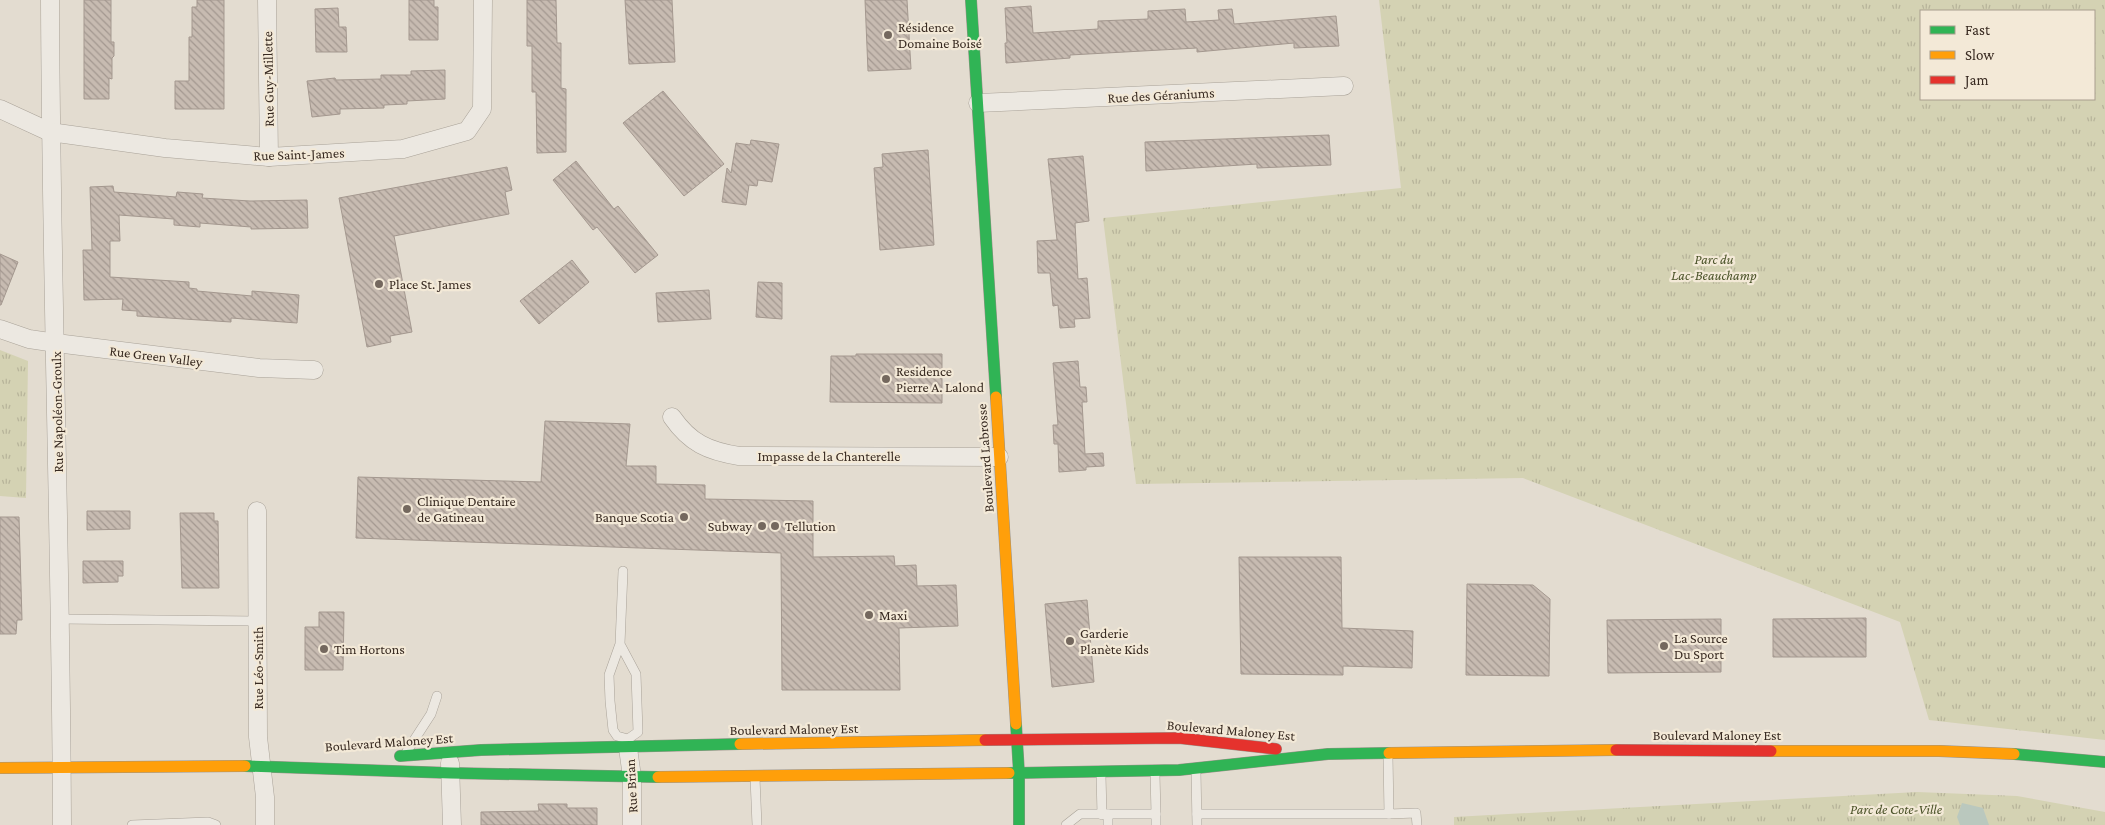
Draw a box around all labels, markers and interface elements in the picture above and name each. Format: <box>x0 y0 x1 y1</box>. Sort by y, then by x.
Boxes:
legend <box>1920 10 2095 100</box>
place label: Résidence Domaine Boisé <box>898 19 982 51</box>
text: Fast <box>1965 22 1991 38</box>
marker: Résidence Domaine Boisé <box>882 29 894 41</box>
street label: Rue Guy-Millette <box>259 31 277 127</box>
text: Slow <box>1965 47 1995 63</box>
text: Jam <box>1963 72 1988 89</box>
street label: Rue des Géraniums <box>1107 84 1215 106</box>
street label: Rue Saint-James <box>253 144 345 164</box>
park label: Parc du Lac-Beauchamp <box>1671 251 1757 283</box>
place label: Place St. James <box>389 276 471 292</box>
marker: Place St. James <box>373 278 385 290</box>
street label: Rue Green Valley <box>109 342 204 370</box>
street label: Rue Napoléon-Groulx <box>48 351 66 473</box>
place label: Residence Pierre A. Lalond <box>896 363 985 395</box>
marker: Residence Pierre A. Lalond <box>880 373 892 385</box>
street label: Boulevard Labrosse <box>973 403 997 513</box>
street label: Impasse de la Chanterelle <box>758 448 900 464</box>
place label: Clinique Dentaire de Gatineau <box>417 493 516 525</box>
marker: Clinique Dentaire de Gatineau <box>401 503 413 515</box>
place label: Banque Scotia <box>595 509 675 525</box>
marker: Banque Scotia <box>678 511 690 523</box>
place label: Subway <box>708 518 753 534</box>
place label: Tellution <box>785 518 836 534</box>
marker: Subway <box>756 520 768 532</box>
marker: Tellution <box>769 520 781 532</box>
place label: Maxi <box>879 607 908 623</box>
marker: Maxi <box>863 609 875 621</box>
place label: Garderie Planète Kids <box>1080 625 1149 657</box>
street label: Rue Léo-Smith <box>250 626 266 709</box>
place label: La Source Du Sport <box>1674 630 1728 662</box>
marker: Garderie Planète Kids <box>1064 635 1076 647</box>
marker: La Source Du Sport <box>1658 640 1670 652</box>
place label: Tim Hortons <box>334 641 405 657</box>
marker: Tim Hortons <box>318 643 330 655</box>
street label: Boulevard Maloney Est <box>1166 716 1296 744</box>
street label: Boulevard Maloney Est <box>730 720 859 738</box>
street label: Boulevard Maloney Est <box>1653 727 1782 743</box>
street label: Boulevard Maloney Est <box>324 730 454 754</box>
street label: Rue Brian <box>622 758 640 813</box>
park label: Parc de Cote-Ville <box>1850 801 1943 817</box>

